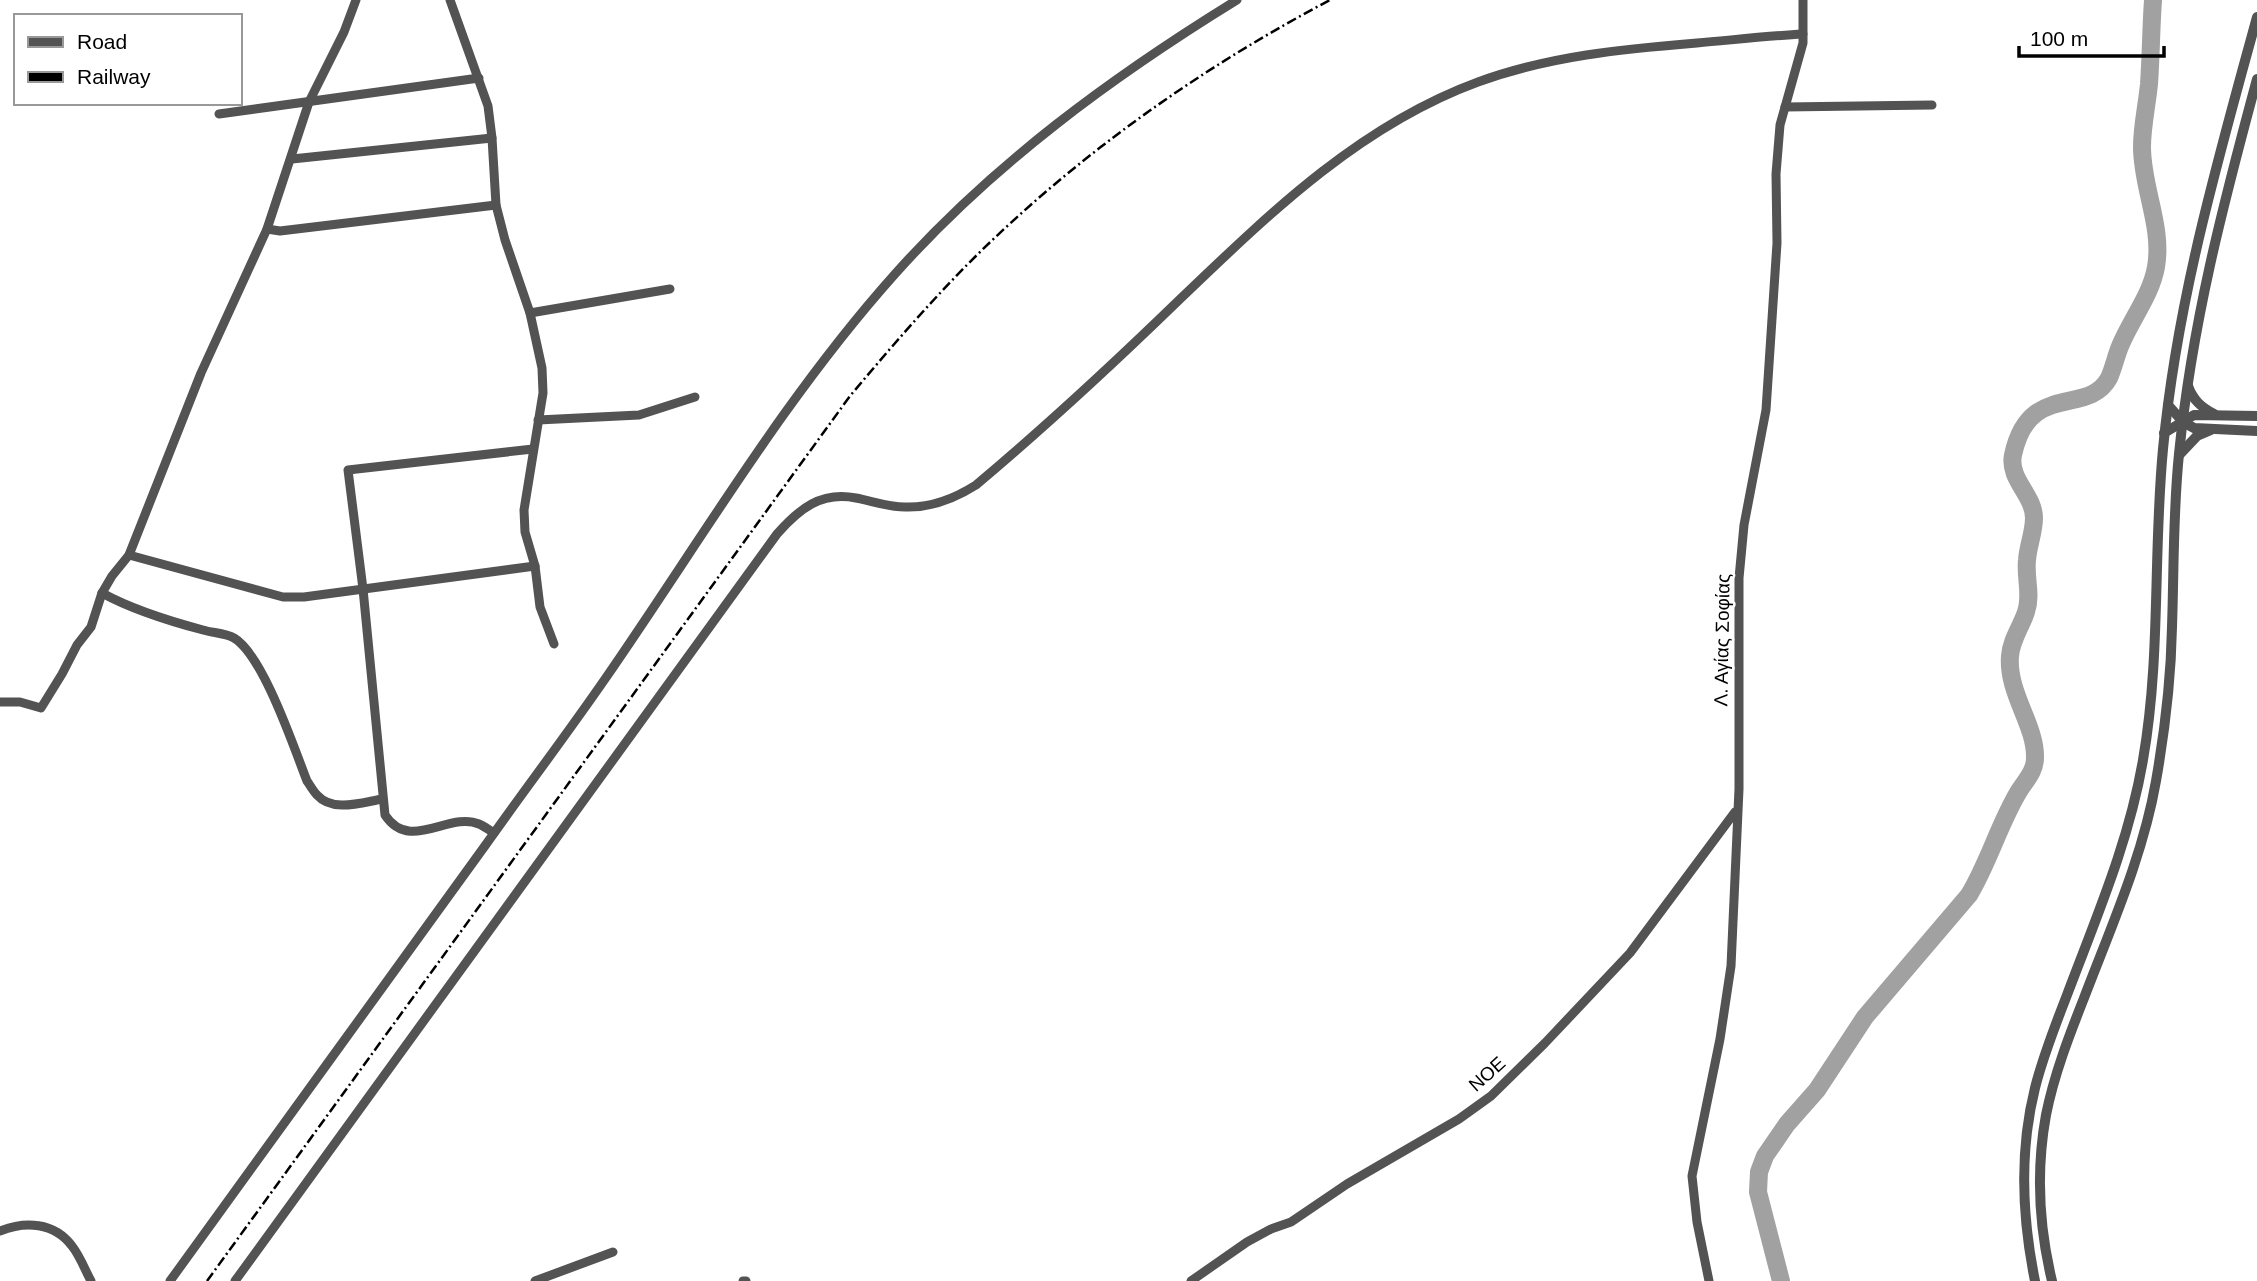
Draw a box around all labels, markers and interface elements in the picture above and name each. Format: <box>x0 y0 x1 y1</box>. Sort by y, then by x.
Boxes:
legend <box>14 14 242 105</box>
scale bar <box>2019 14 2164 58</box>
text: 100 m <box>2030 27 2088 50</box>
text: Road <box>77 30 127 53</box>
text: Railway <box>77 65 151 88</box>
street label: Λ. Αγίας Σοφίας <box>1710 573 1734 707</box>
street label: NOE <box>1465 1052 1509 1096</box>

